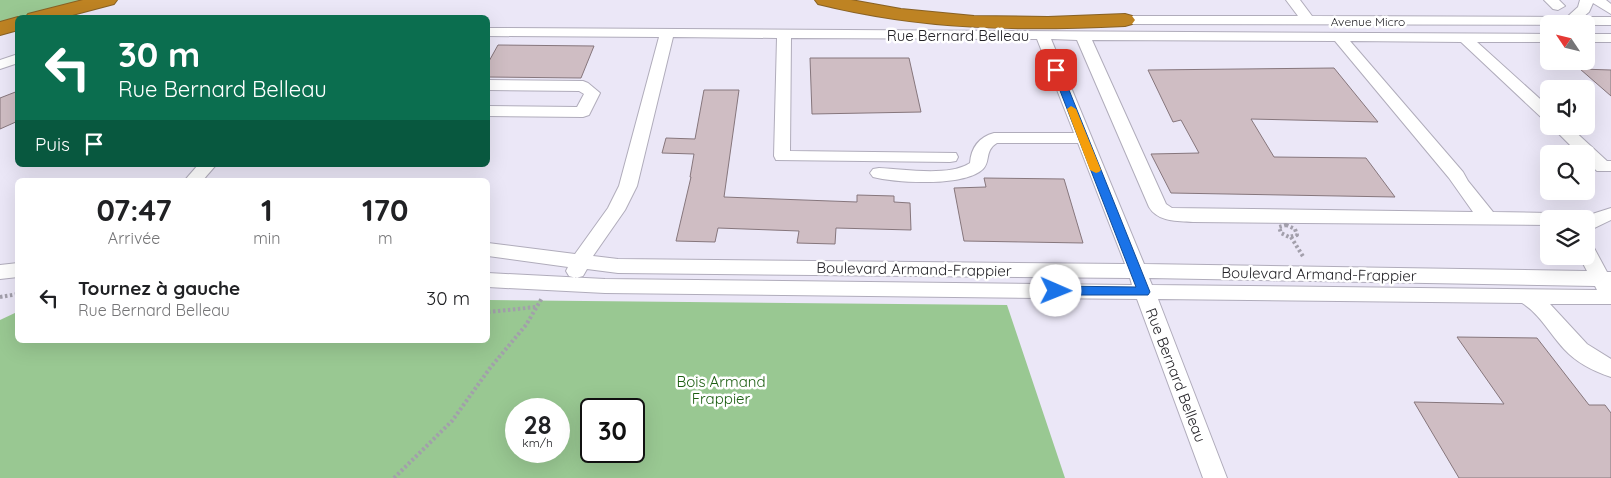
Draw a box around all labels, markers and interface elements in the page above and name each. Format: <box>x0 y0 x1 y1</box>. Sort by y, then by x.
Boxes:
street label: Avenue Micro <box>1331 14 1405 29</box>
north arrow <box>1540 15 1595 70</box>
map controls <box>1540 15 1595 265</box>
street label: Rue Bernard Belleau <box>887 26 1029 45</box>
text: 30 m <box>118 32 200 76</box>
icon: left <box>35 35 100 100</box>
pin <box>1035 49 1077 91</box>
icon: arrive <box>1042 56 1070 84</box>
text: Rue Bernard Belleau <box>118 75 327 103</box>
button: sound <box>1540 80 1595 135</box>
icon: arrive <box>80 130 108 158</box>
text: Puis <box>35 132 70 156</box>
button: search <box>1540 145 1595 200</box>
text: 07:47 <box>97 191 172 229</box>
text: 1 <box>261 191 273 229</box>
text: 170 <box>362 191 408 229</box>
button: layers <box>1540 210 1595 265</box>
text: Arrivée <box>108 228 160 248</box>
text: min <box>253 228 280 248</box>
text: m <box>378 228 392 248</box>
street label: Boulevard Armand-Frappier <box>816 258 1012 280</box>
street label: Boulevard Armand-Frappier <box>1221 263 1417 285</box>
position arrow <box>1029 264 1081 316</box>
text: Tournez à gauche <box>78 276 240 300</box>
icon: left <box>35 284 63 312</box>
text: 30 m <box>426 286 470 310</box>
text: Rue Bernard Belleau <box>78 300 230 320</box>
street label: Rue Bernard Belleau <box>1142 305 1210 445</box>
park label: Bois Armand Frappier <box>676 372 766 408</box>
speed limit sign: 30 <box>580 398 645 463</box>
text: 28 <box>524 409 551 440</box>
text: km/h <box>522 435 553 450</box>

